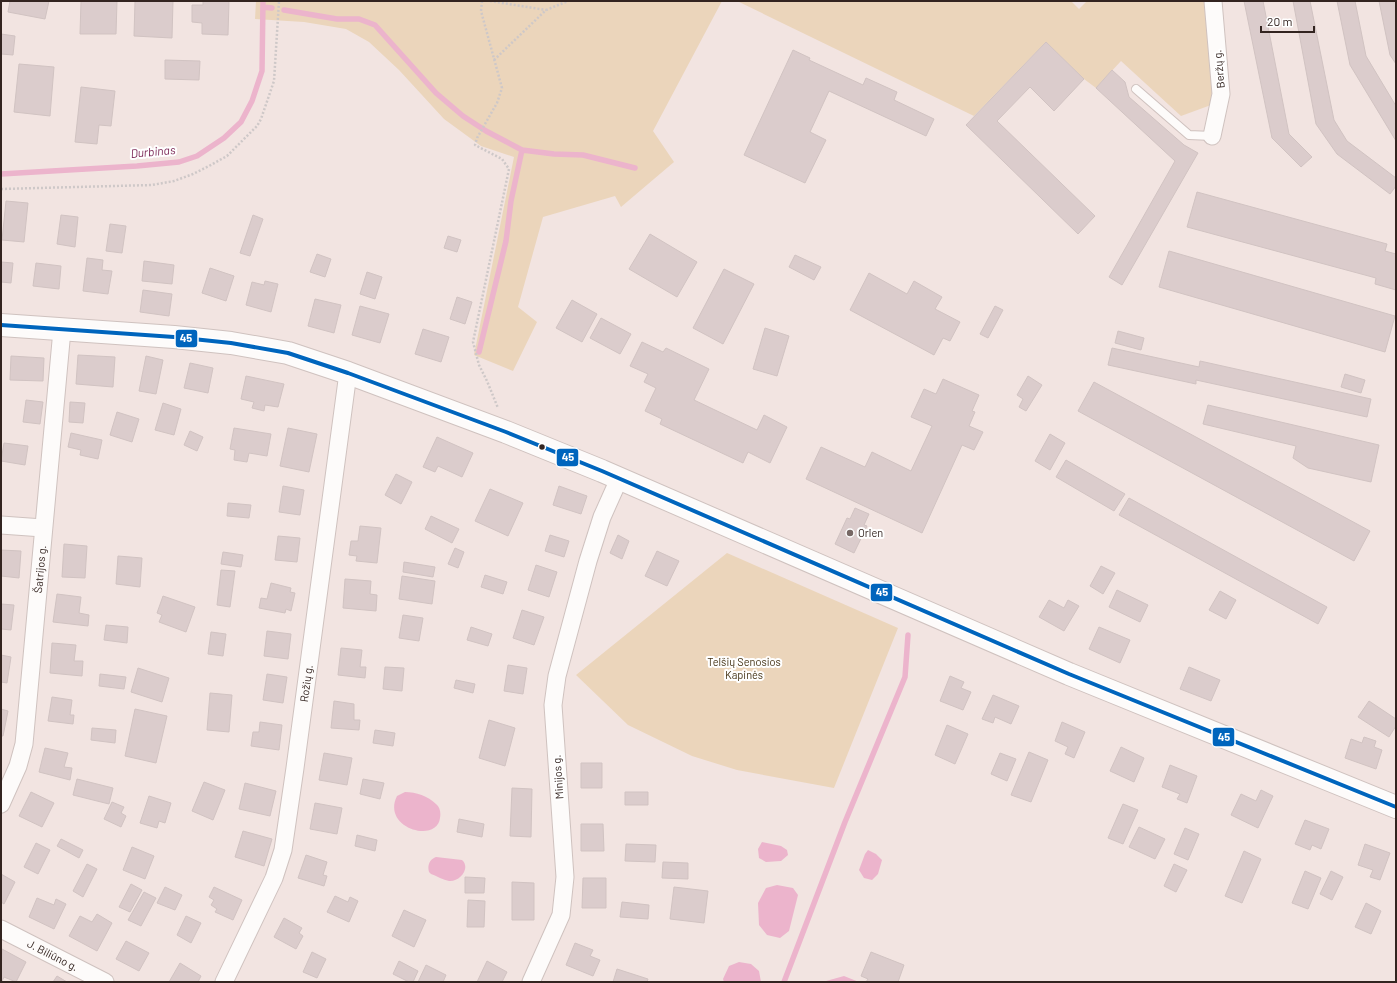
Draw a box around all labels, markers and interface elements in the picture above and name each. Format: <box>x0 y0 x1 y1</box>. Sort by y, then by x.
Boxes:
scale bar <box>1261 8 1314 34</box>
text: 20 m <box>1267 14 1293 28</box>
street label: Beržų g. <box>1210 49 1227 89</box>
water label: Durbinas <box>130 142 176 160</box>
line badge: 45 <box>175 329 198 348</box>
text: 45 <box>180 331 192 344</box>
unlabelled marker <box>537 442 547 452</box>
line badge: 45 <box>556 448 579 467</box>
text: 45 <box>562 450 574 463</box>
place label: Orlen <box>858 526 883 539</box>
marker: Orlen <box>845 528 855 538</box>
street label: Šatrijos g. <box>31 545 48 594</box>
line badge: 45 <box>870 583 893 602</box>
text: 45 <box>876 585 888 598</box>
park label: Telšių Senosios Kapinės <box>707 655 781 681</box>
street label: Rožių g. <box>297 664 315 703</box>
line badge: 45 <box>1212 727 1235 747</box>
text: 45 <box>1218 730 1230 743</box>
street label: Minijos g. <box>549 754 566 800</box>
street label: J. Biliūno g. <box>25 937 81 973</box>

